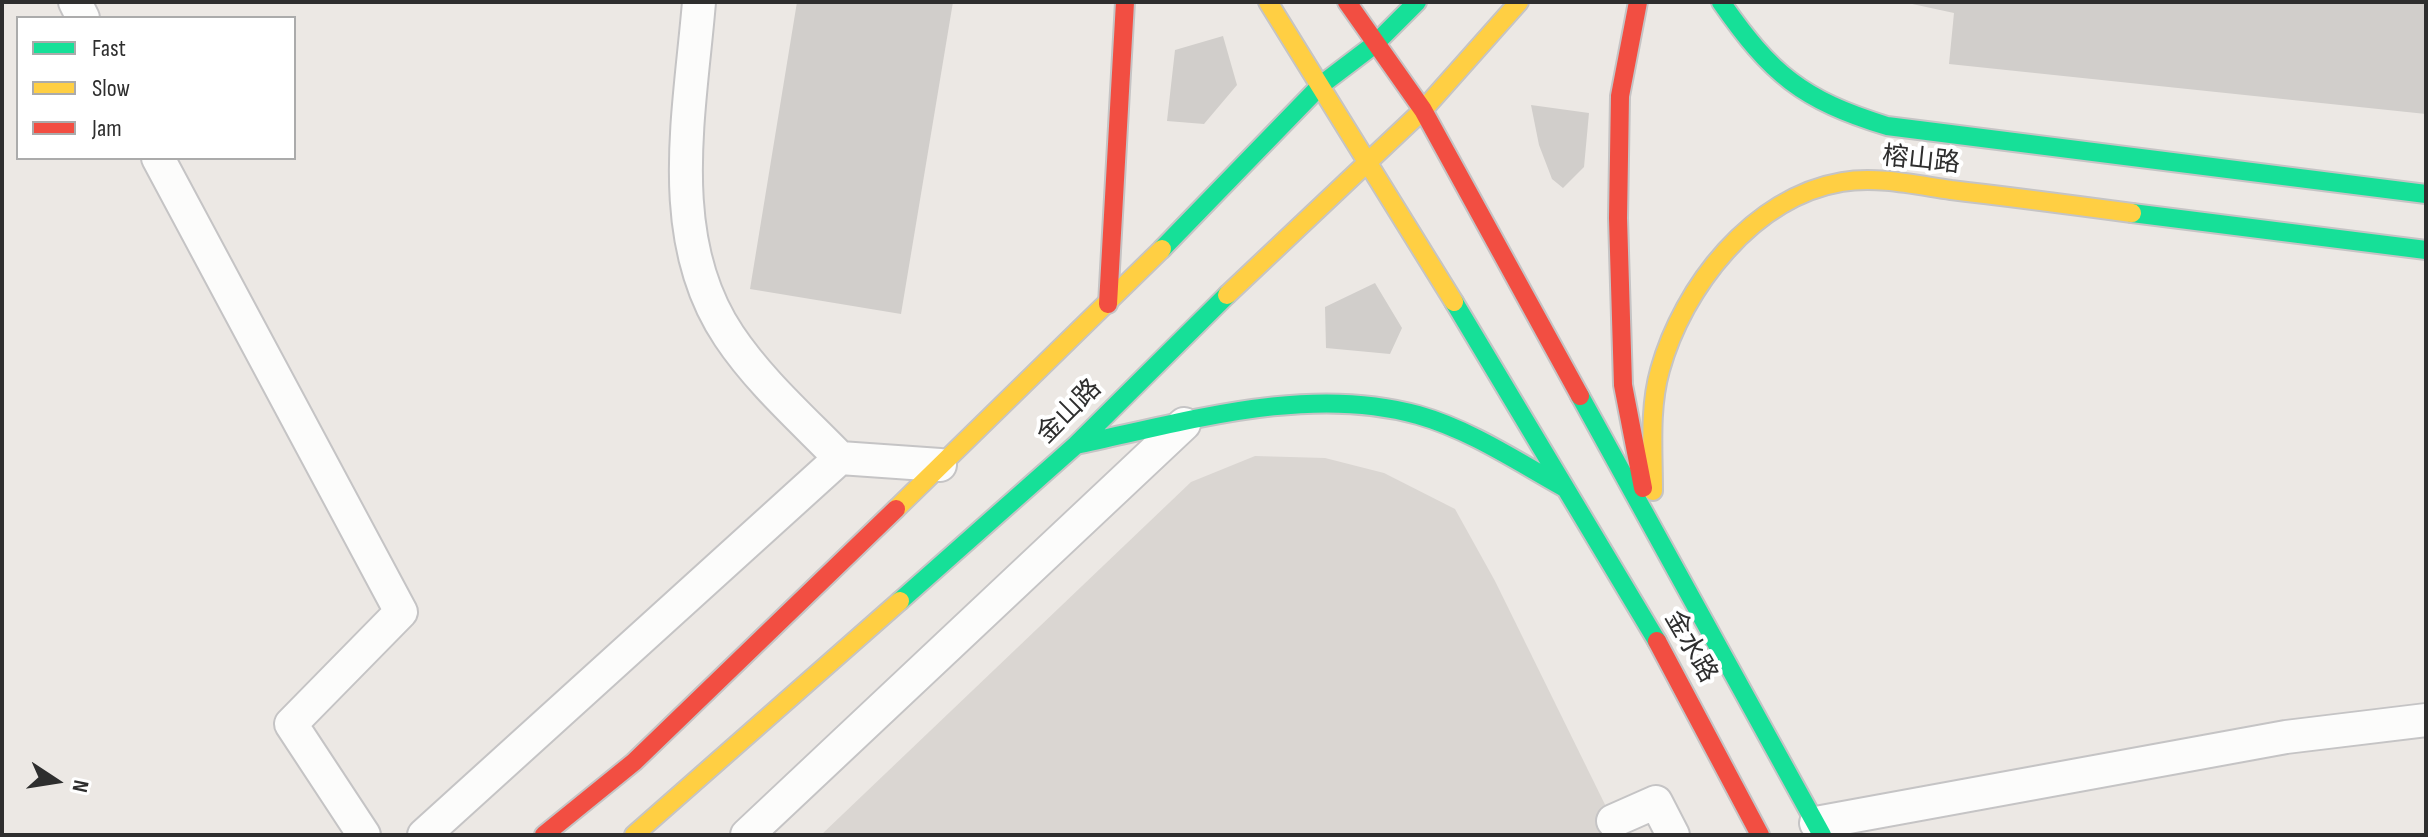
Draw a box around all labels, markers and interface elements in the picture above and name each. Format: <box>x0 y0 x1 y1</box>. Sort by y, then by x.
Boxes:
legend <box>16 16 296 160</box>
text: Fast <box>92 34 126 63</box>
text: Slow <box>92 74 130 103</box>
text: Jam <box>92 114 122 143</box>
street label: 榕山路 <box>1881 141 1961 181</box>
street label: 金山路 <box>1031 373 1109 451</box>
street label: 金水路 <box>1657 605 1723 689</box>
north arrow <box>16 741 96 821</box>
text: N <box>66 778 94 795</box>

